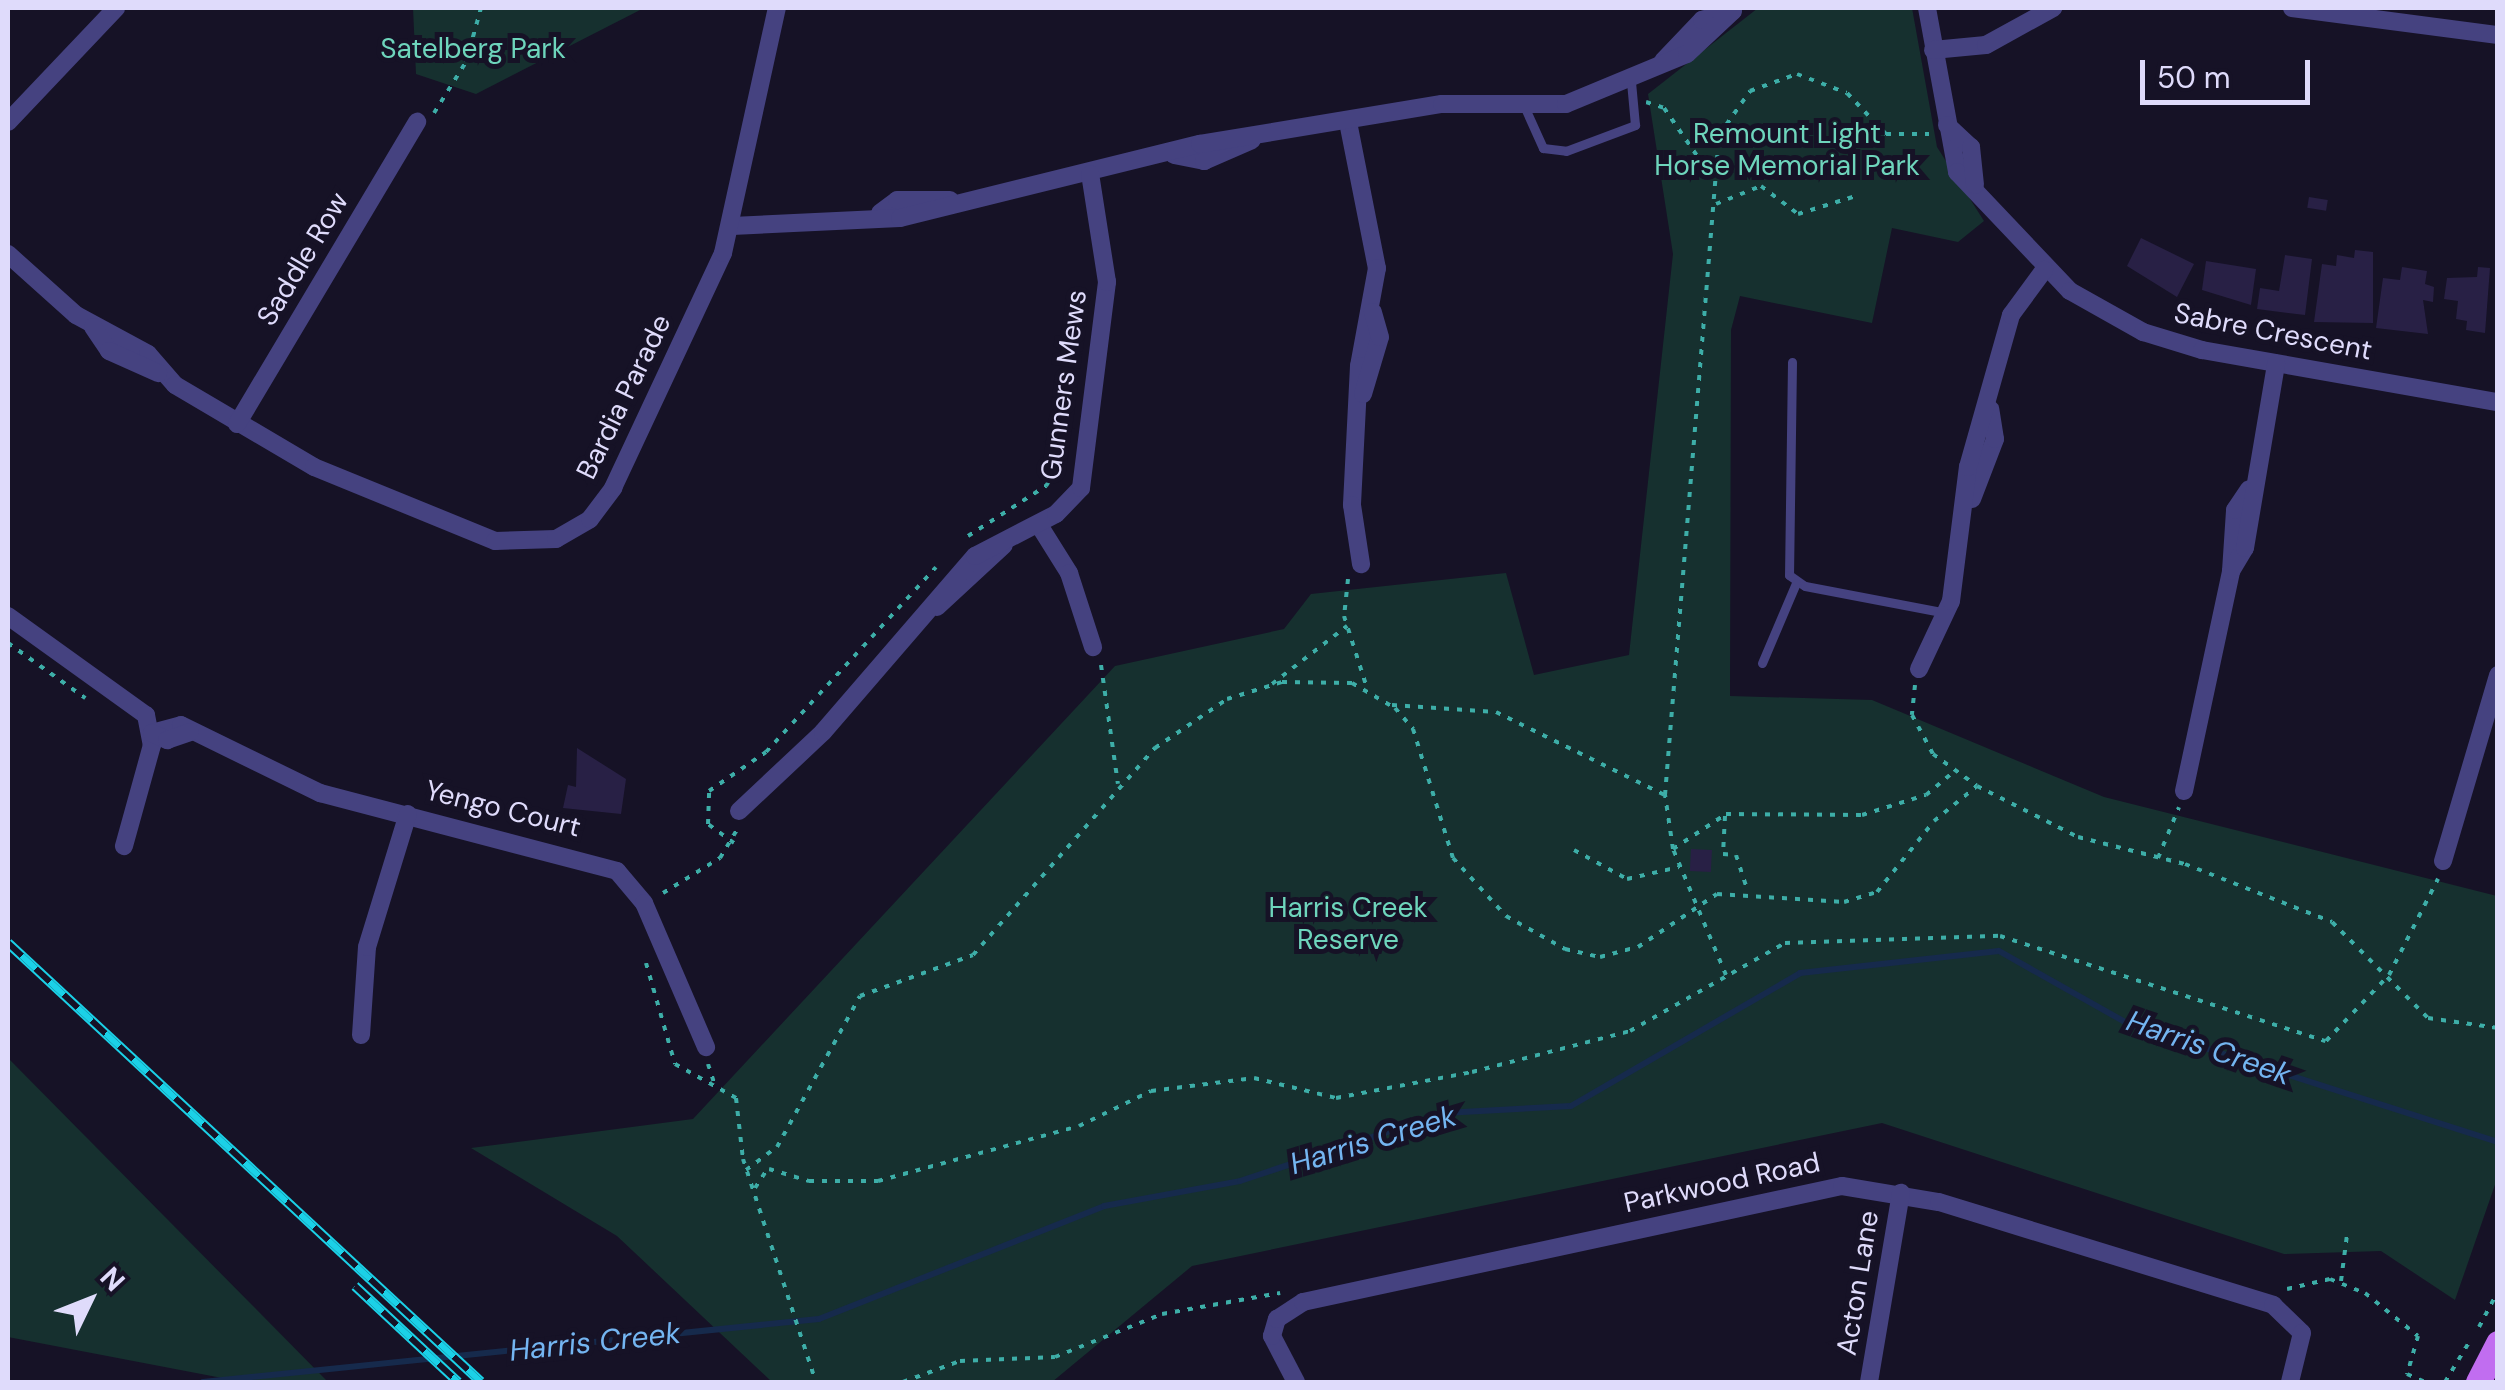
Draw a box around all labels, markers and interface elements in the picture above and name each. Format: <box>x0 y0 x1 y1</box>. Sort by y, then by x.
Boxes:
park label: Satelberg Park <box>380 32 566 66</box>
scale bar <box>2145 40 2315 102</box>
text: 50 m <box>2157 58 2231 97</box>
park label: Remount Light Horse Memorial Park <box>1654 117 1920 183</box>
street label: Saddle Row <box>250 186 356 332</box>
street label: Gunners Mews <box>1034 288 1094 482</box>
street label: Sabre Crescent <box>2171 296 2375 368</box>
street label: Bardia Parade <box>570 309 678 485</box>
street label: Yengo Court <box>422 773 584 845</box>
park label: Harris Creek Reserve <box>1268 891 1428 957</box>
water label: Harris Creek <box>2122 1003 2296 1093</box>
water label: Harris Creek <box>1286 1098 1460 1182</box>
street label: Parkwood Road <box>1621 1146 1823 1220</box>
street label: Acton Lane <box>1830 1208 1886 1358</box>
north arrow <box>40 1250 140 1350</box>
text: N <box>92 1259 133 1299</box>
water label: Harris Creek <box>508 1315 682 1369</box>

